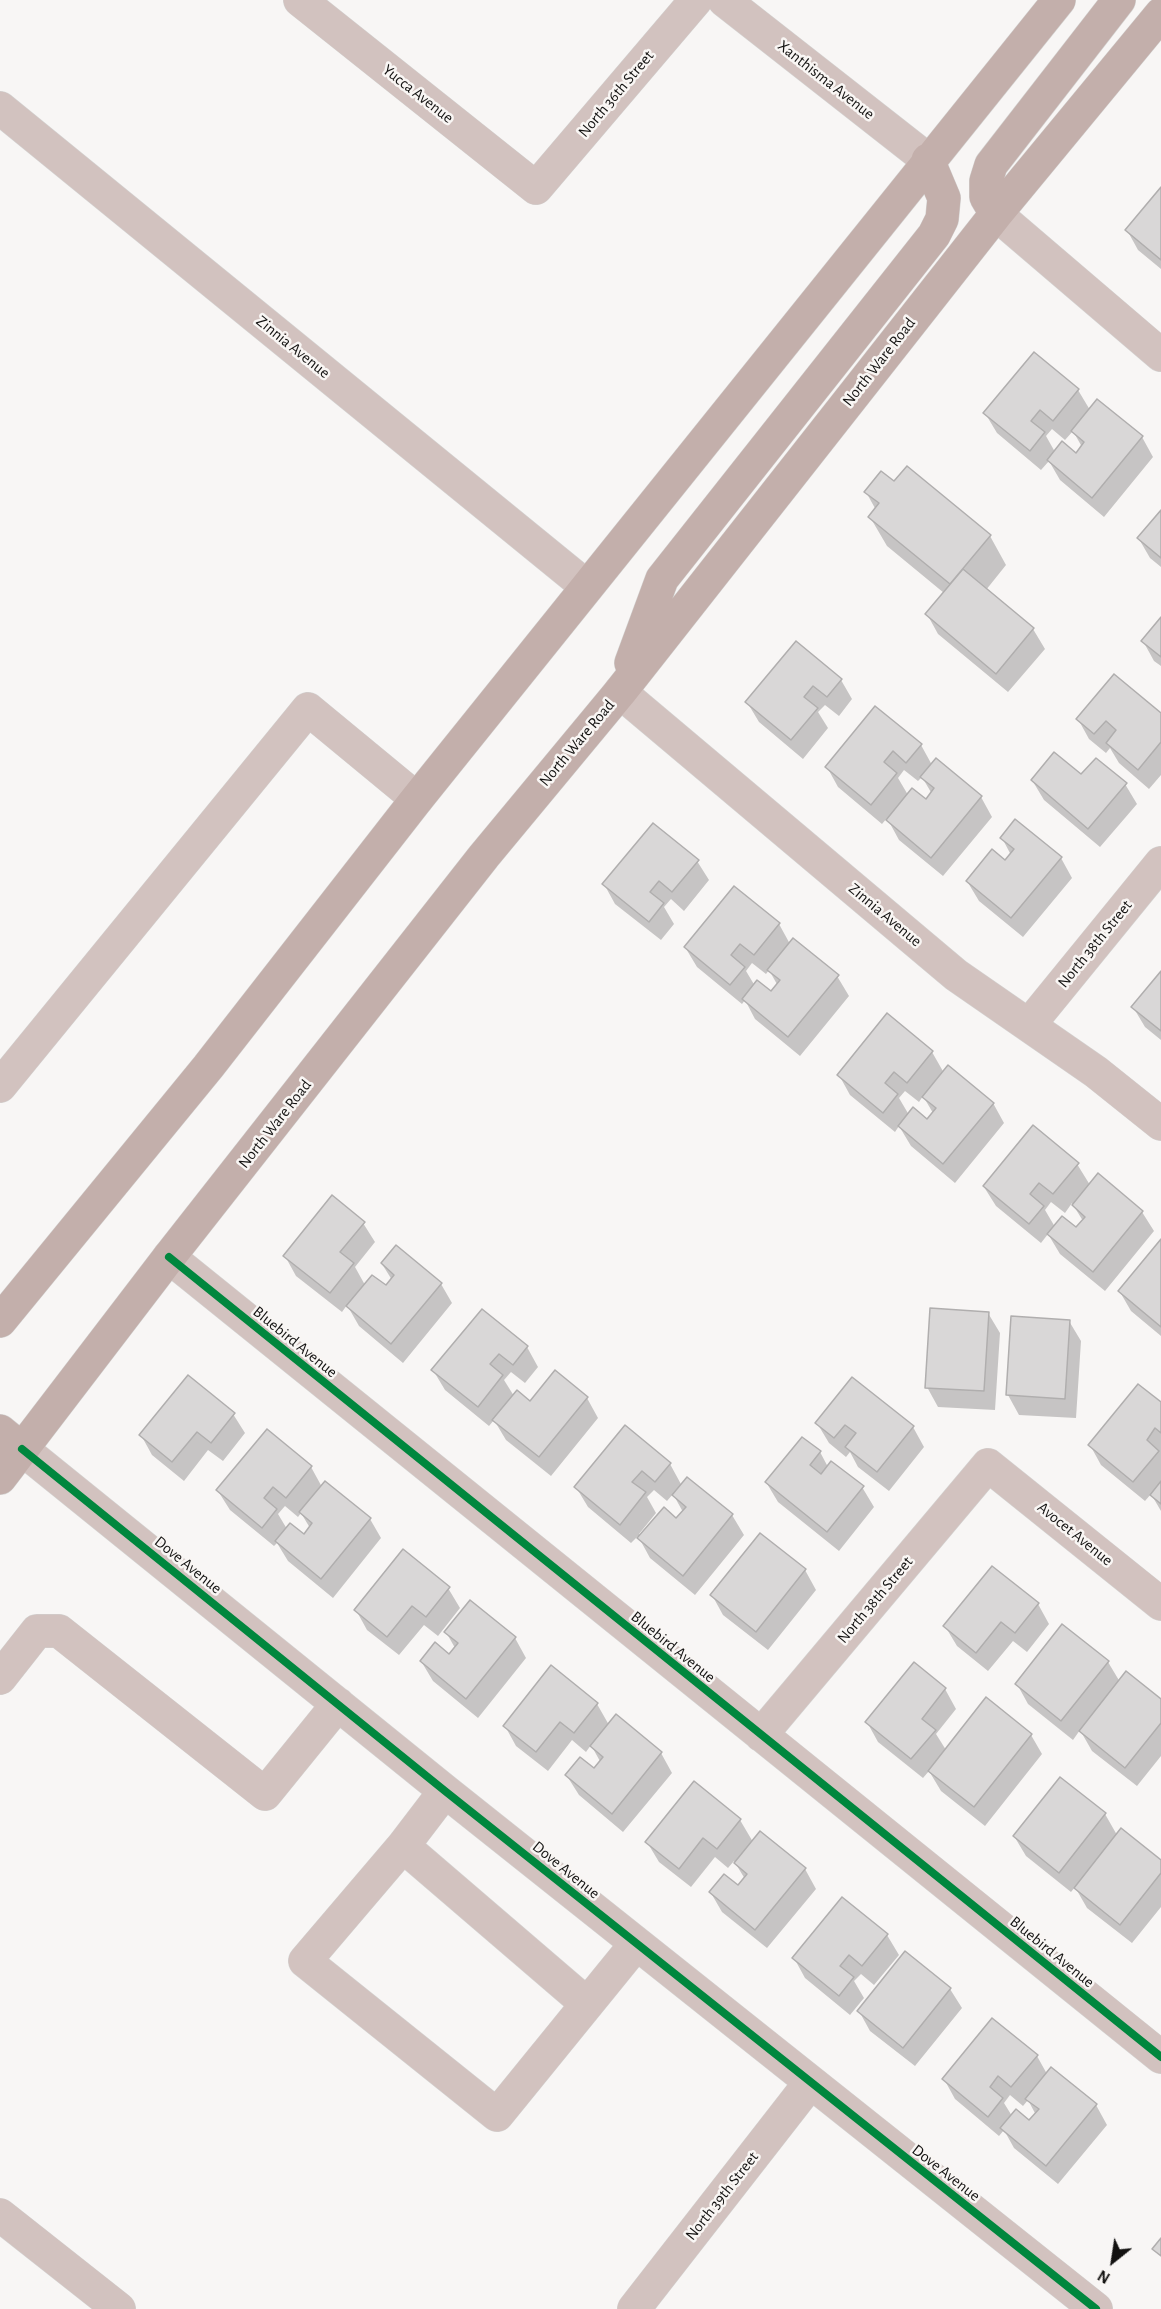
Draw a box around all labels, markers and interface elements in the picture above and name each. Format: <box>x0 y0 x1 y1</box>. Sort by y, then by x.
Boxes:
street label: Xanthisma Avenue <box>774 36 878 124</box>
street label: North 36th Street <box>574 47 658 141</box>
street label: Yucca Avenue <box>379 60 457 128</box>
street label: Zinnia Avenue <box>252 311 334 383</box>
street label: North Ware Road <box>838 314 920 410</box>
street label: North Ware Road <box>535 696 619 790</box>
street label: Zinnia Avenue <box>845 879 925 951</box>
street label: North 38th Street <box>1054 896 1136 992</box>
street label: North Ware Road <box>234 1076 316 1172</box>
street label: Bluebird Avenue <box>249 1302 341 1382</box>
street label: Avocet Avenue <box>1033 1498 1117 1570</box>
street label: Dove Avenue <box>150 1532 226 1598</box>
street label: North 38th Street <box>833 1553 917 1647</box>
street label: Bluebird Avenue <box>627 1607 719 1687</box>
street label: Dove Avenue <box>528 1837 604 1903</box>
street label: Bluebird Avenue <box>1006 1912 1098 1992</box>
street label: Dove Avenue <box>908 2140 984 2206</box>
street label: North 39th Street <box>681 2148 763 2244</box>
north arrow <box>1083 2231 1143 2291</box>
text: N <box>1095 2267 1113 2286</box>

